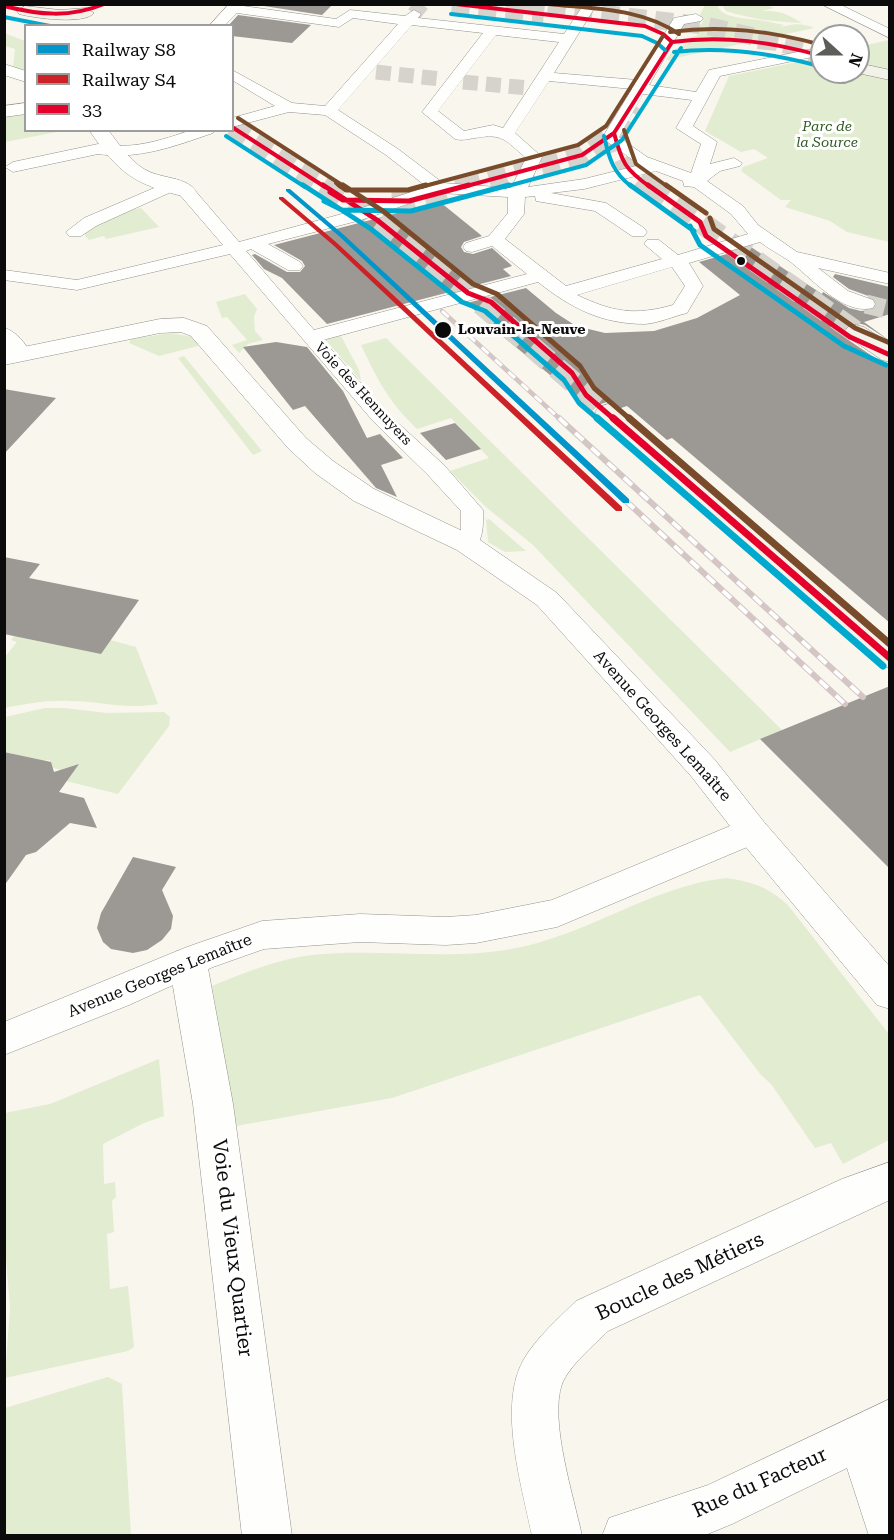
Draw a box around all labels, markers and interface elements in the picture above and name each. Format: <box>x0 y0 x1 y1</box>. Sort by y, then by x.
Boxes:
legend <box>24 24 234 132</box>
north arrow <box>810 24 870 84</box>
text: Railway S8 <box>82 39 176 60</box>
text: N <box>844 51 866 69</box>
text: Railway S4 <box>82 69 176 90</box>
text: 33 <box>82 99 102 120</box>
park label: Parc de la Source <box>796 119 858 152</box>
unlabelled marker <box>735 255 747 267</box>
marker: Louvain-la-Neuve <box>433 320 453 340</box>
place label: Louvain-la-Neuve <box>458 322 586 338</box>
street label: Voie des Hennuyers <box>311 339 415 449</box>
street label: Avenue Georges Lemaître <box>589 647 735 805</box>
street label: Avenue Georges Lemaître <box>65 930 255 1022</box>
street label: Voie du Vieux Quartier <box>207 1138 257 1358</box>
street label: Boucle des Métiers <box>592 1228 768 1326</box>
street label: Rue du Facteur <box>689 1443 831 1523</box>

